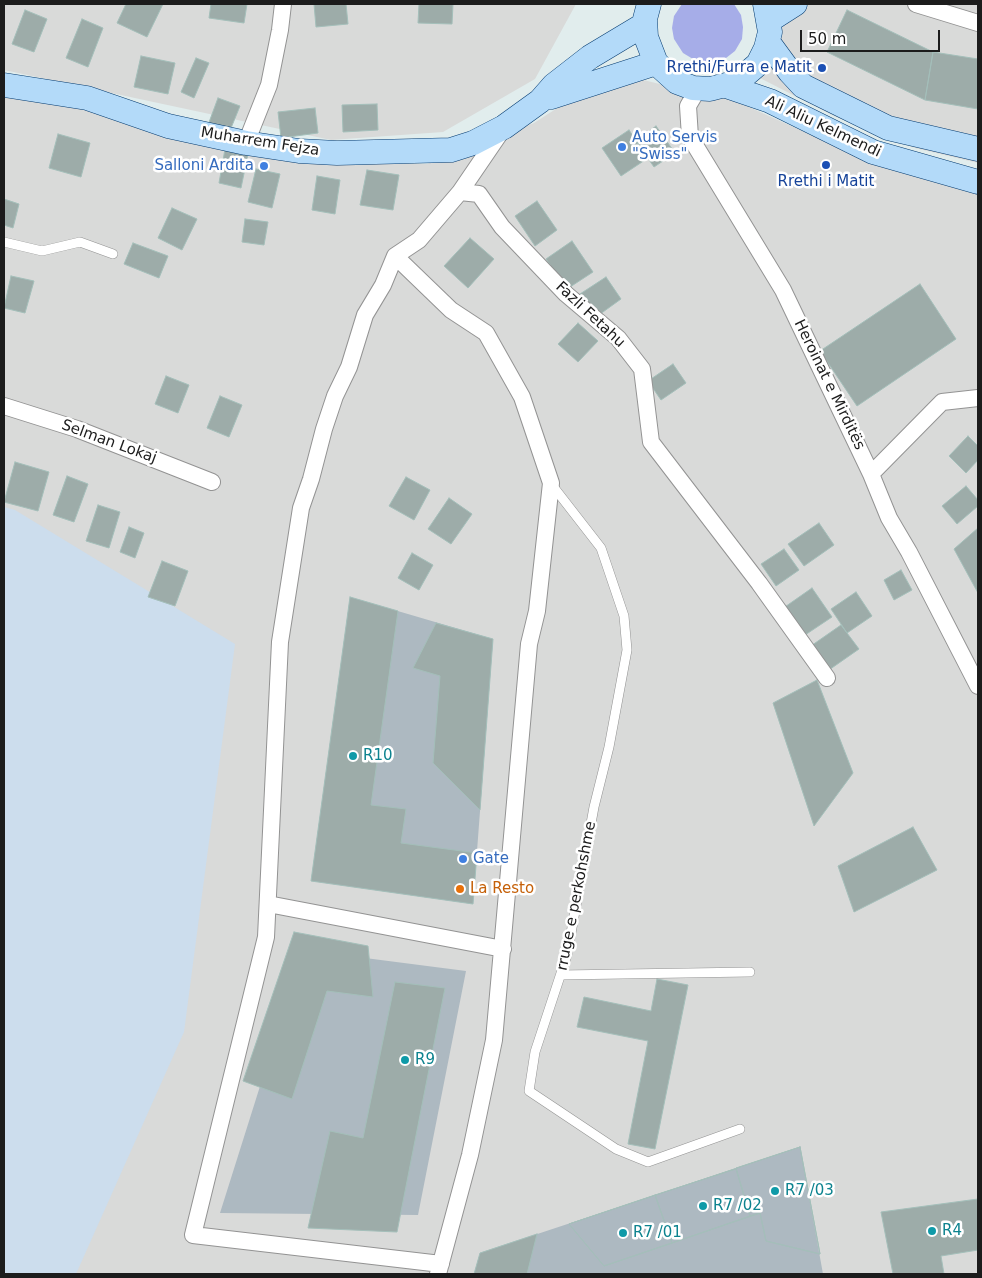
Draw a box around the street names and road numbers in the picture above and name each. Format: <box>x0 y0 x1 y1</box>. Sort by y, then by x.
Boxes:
street label: Ali Aliu Kelmendi <box>762 92 884 162</box>
street label: Muharrem Fejza <box>199 124 321 160</box>
street label: Fazli Fetahu <box>551 278 629 352</box>
street label: Heroinat e Mirditës <box>790 317 868 453</box>
street label: Selman Lokaj <box>59 416 159 468</box>
street label: rruge e perkohshme <box>554 820 600 972</box>

